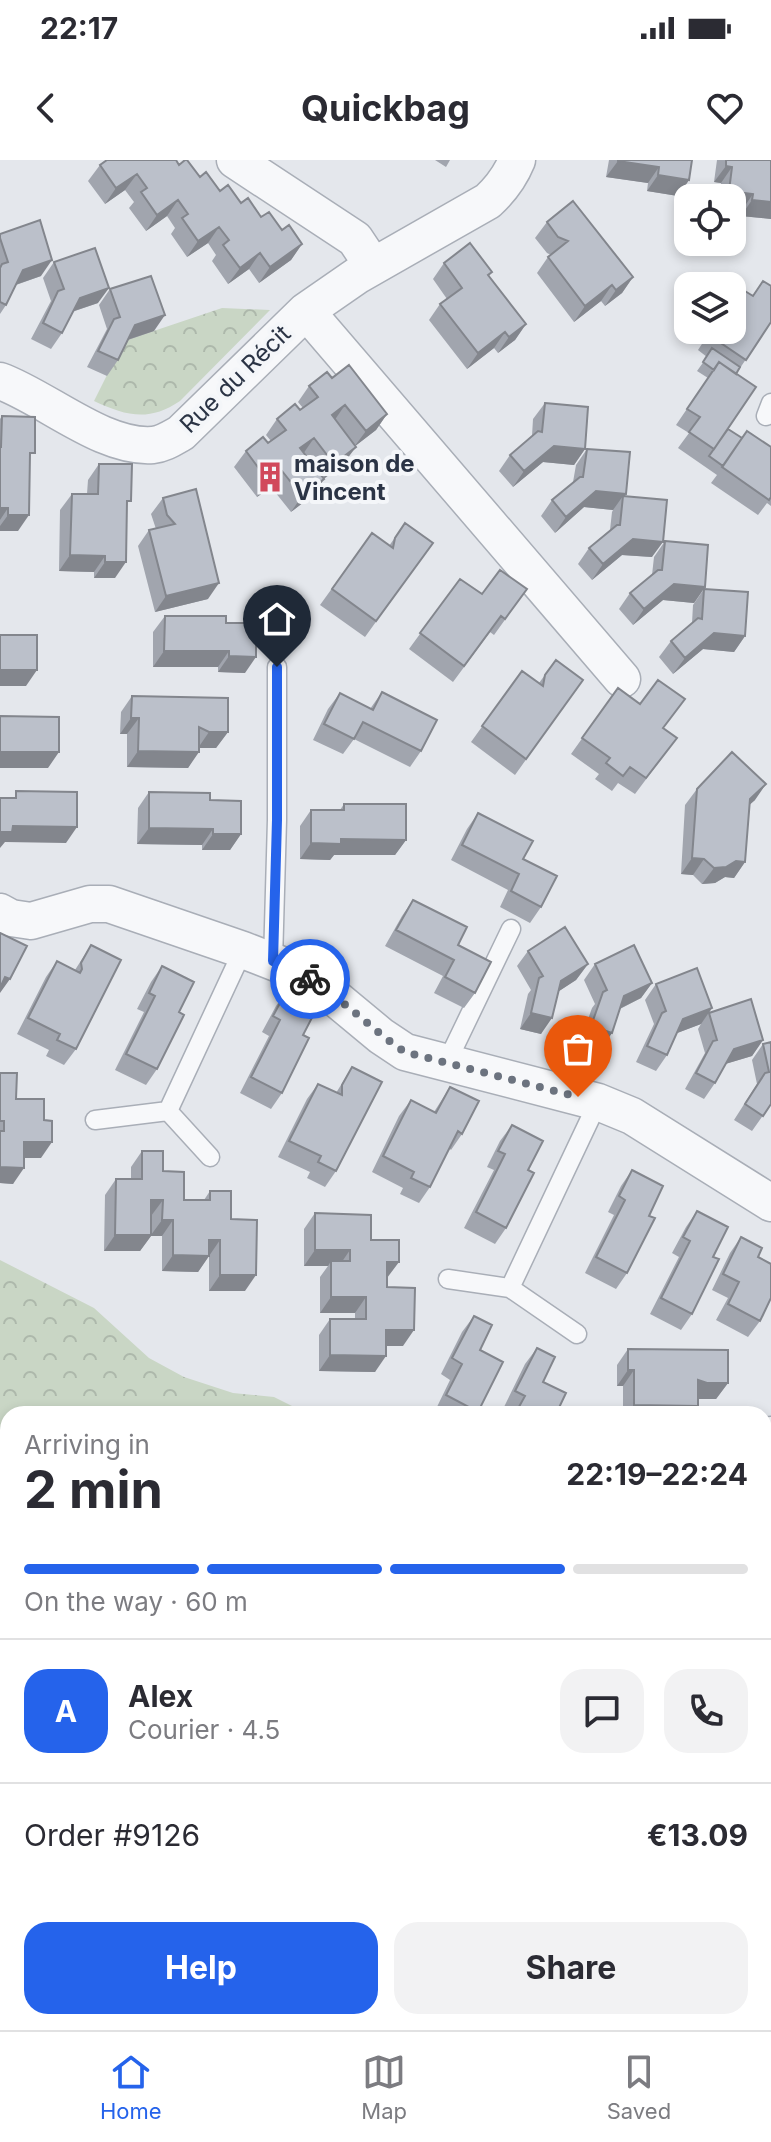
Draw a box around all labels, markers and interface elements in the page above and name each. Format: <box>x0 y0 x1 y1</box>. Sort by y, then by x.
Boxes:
text: 22:17 <box>40 10 118 46</box>
icon: back <box>24 86 68 130</box>
text: Quickbag <box>301 86 470 130</box>
icon: heart <box>703 86 747 130</box>
map controls <box>674 184 746 344</box>
button: locate <box>674 184 746 256</box>
button: layers <box>674 272 746 344</box>
street label: Rue du Récit <box>174 319 296 439</box>
place label: maison de Vincent <box>294 449 415 506</box>
building icon: maison de Vincent <box>253 460 287 494</box>
pin <box>243 585 311 667</box>
icon: home <box>255 597 299 641</box>
courier <box>270 939 350 1019</box>
icon: bike <box>288 957 332 1001</box>
pin <box>544 1015 612 1097</box>
icon: bag <box>556 1027 600 1071</box>
text: Arriving in <box>24 1429 150 1460</box>
text: 22:19–22:24 <box>566 1456 748 1492</box>
text: 2 min <box>24 1458 163 1521</box>
text: On the way · 60 m <box>24 1586 248 1617</box>
button: chat <box>560 1669 644 1753</box>
button: phone <box>664 1669 748 1753</box>
text: Alex <box>128 1678 193 1714</box>
text: A <box>55 1693 77 1729</box>
text: Courier · 4.5 <box>128 1714 280 1745</box>
text: Order #9126 <box>24 1817 200 1853</box>
text: €13.09 <box>647 1817 748 1853</box>
button: Help <box>24 1922 378 2014</box>
button: Share <box>394 1922 748 2014</box>
tab: Home <box>100 2050 162 2124</box>
tab: Map <box>361 2050 407 2124</box>
tab: Saved <box>607 2050 671 2124</box>

